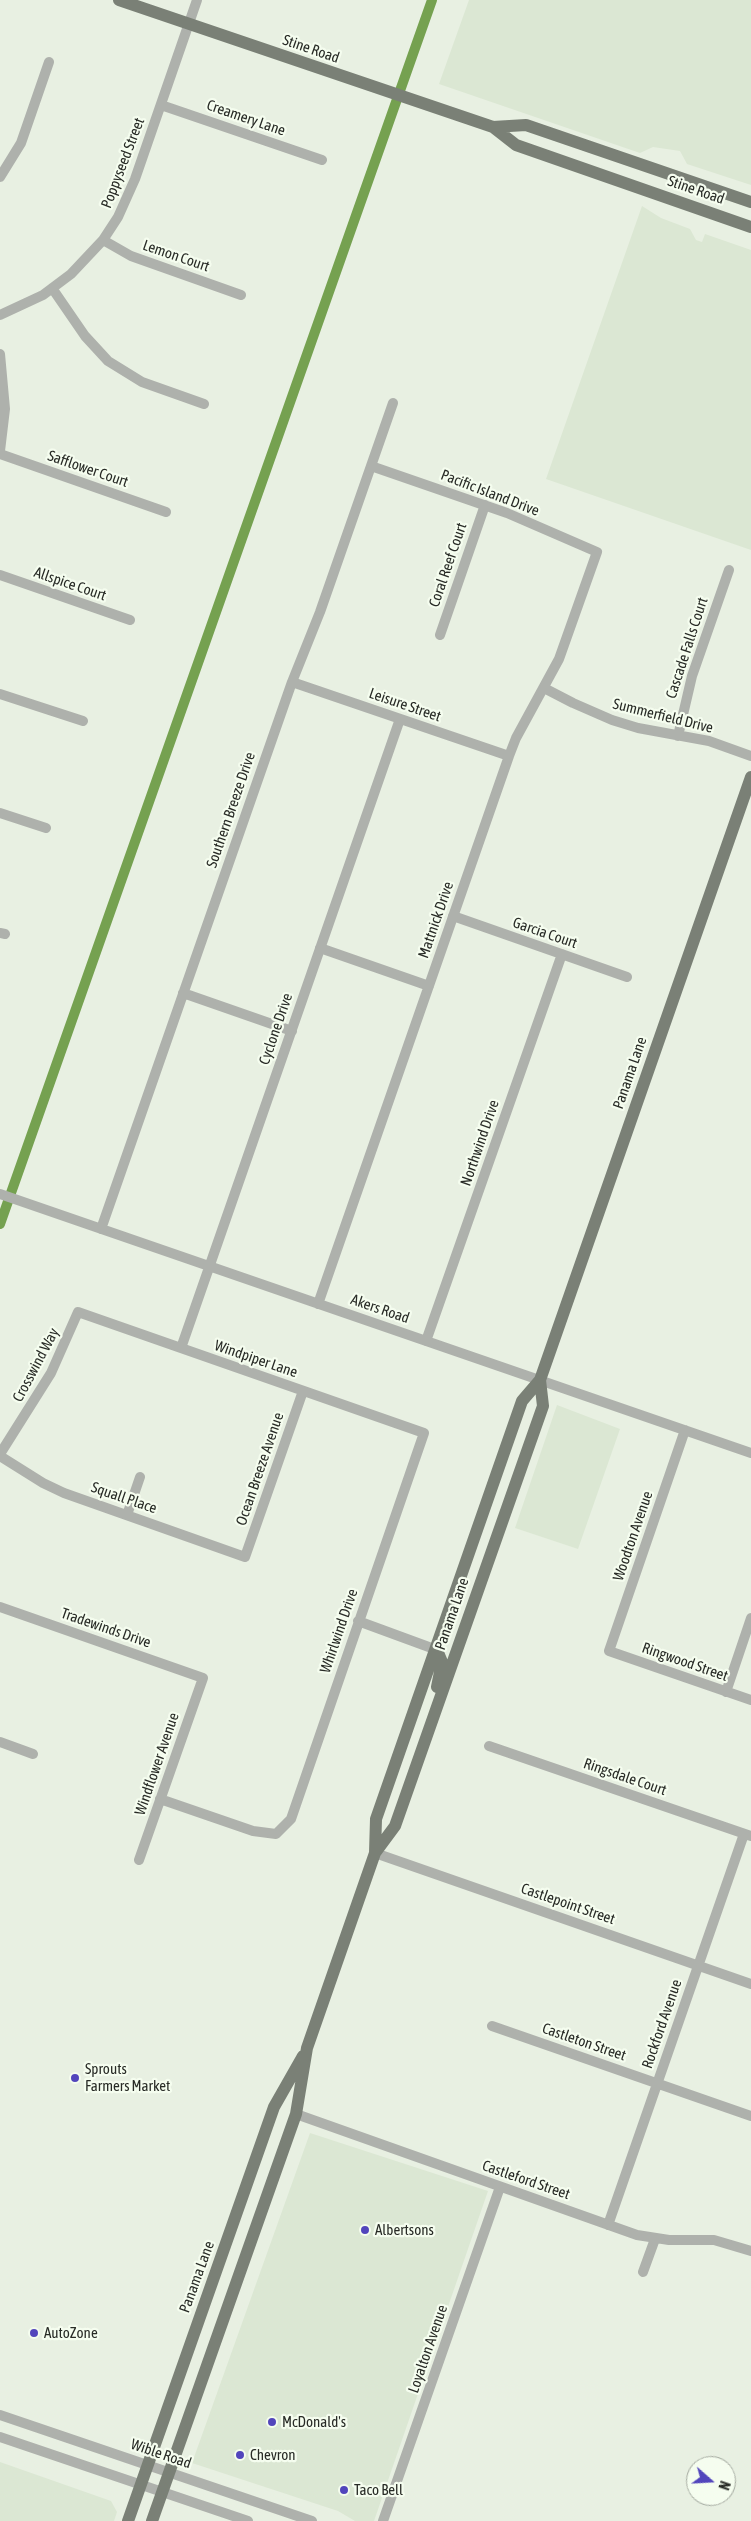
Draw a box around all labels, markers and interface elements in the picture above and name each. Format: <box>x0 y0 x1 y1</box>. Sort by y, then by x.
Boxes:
street label: Stine Road <box>280 31 342 67</box>
street label: Creamery Lane <box>204 96 288 140</box>
street label: Poppyseed Street <box>98 115 148 211</box>
street label: Stine Road <box>665 172 727 208</box>
street label: Lemon Court <box>140 236 212 276</box>
street label: Safflower Court <box>45 447 131 491</box>
street label: Pacific Island Drive <box>438 466 542 520</box>
street label: Coral Reef Court <box>425 521 471 609</box>
street label: Allspice Court <box>32 563 108 605</box>
street label: Cascade Falls Court <box>662 595 712 701</box>
street label: Leisure Street <box>367 684 443 726</box>
street label: Summerfield Drive <box>611 695 715 737</box>
street label: Southern Breeze Drive <box>203 750 259 870</box>
street label: Mattnick Drive <box>415 879 457 961</box>
street label: Garcia Court <box>510 914 580 952</box>
street label: Cyclone Drive <box>255 991 297 1067</box>
street label: Panama Lane <box>609 1035 651 1111</box>
street label: Northwind Drive <box>457 1098 503 1188</box>
street label: Akers Road <box>348 1291 412 1327</box>
street label: Crosswind Way <box>9 1325 63 1405</box>
street label: Windpiper Lane <box>212 1336 300 1382</box>
street label: Ocean Breeze Avenue <box>232 1410 288 1528</box>
street label: Squall Place <box>89 1478 159 1518</box>
street label: Woodton Avenue <box>609 1489 657 1583</box>
street label: Panama Lane <box>431 1576 473 1652</box>
street label: Whirlwind Drive <box>316 1587 362 1675</box>
street label: Tradewinds Drive <box>59 1604 153 1652</box>
street label: Ringwood Street <box>640 1639 730 1685</box>
street label: Windflower Avenue <box>131 1710 183 1818</box>
street label: Ringsdale Court <box>581 1754 669 1800</box>
street label: Castlepoint Street <box>519 1880 617 1928</box>
street label: Rockford Avenue <box>638 1977 686 2071</box>
street label: Castleton Street <box>540 2019 628 2065</box>
place label: Sprouts Farmers Market <box>85 2060 170 2095</box>
marker: Sprouts Farmers Market <box>69 2072 81 2084</box>
street label: Castleford Street <box>480 2157 572 2203</box>
place label: Albertsons <box>375 2221 434 2239</box>
marker: Albertsons <box>359 2224 371 2236</box>
street label: Panama Lane <box>176 2239 218 2315</box>
street label: Loyalton Avenue <box>405 2303 451 2395</box>
place label: AutoZone <box>44 2324 98 2342</box>
marker: AutoZone <box>28 2327 40 2339</box>
place label: McDonald's <box>282 2413 346 2431</box>
marker: McDonald's <box>266 2416 278 2428</box>
street label: Wible Road <box>128 2435 194 2473</box>
place label: Chevron <box>250 2446 296 2464</box>
marker: Chevron <box>234 2449 246 2461</box>
north arrow <box>686 2456 736 2506</box>
text: N <box>715 2479 733 2492</box>
place label: Taco Bell <box>354 2481 403 2499</box>
marker: Taco Bell <box>338 2484 350 2496</box>

